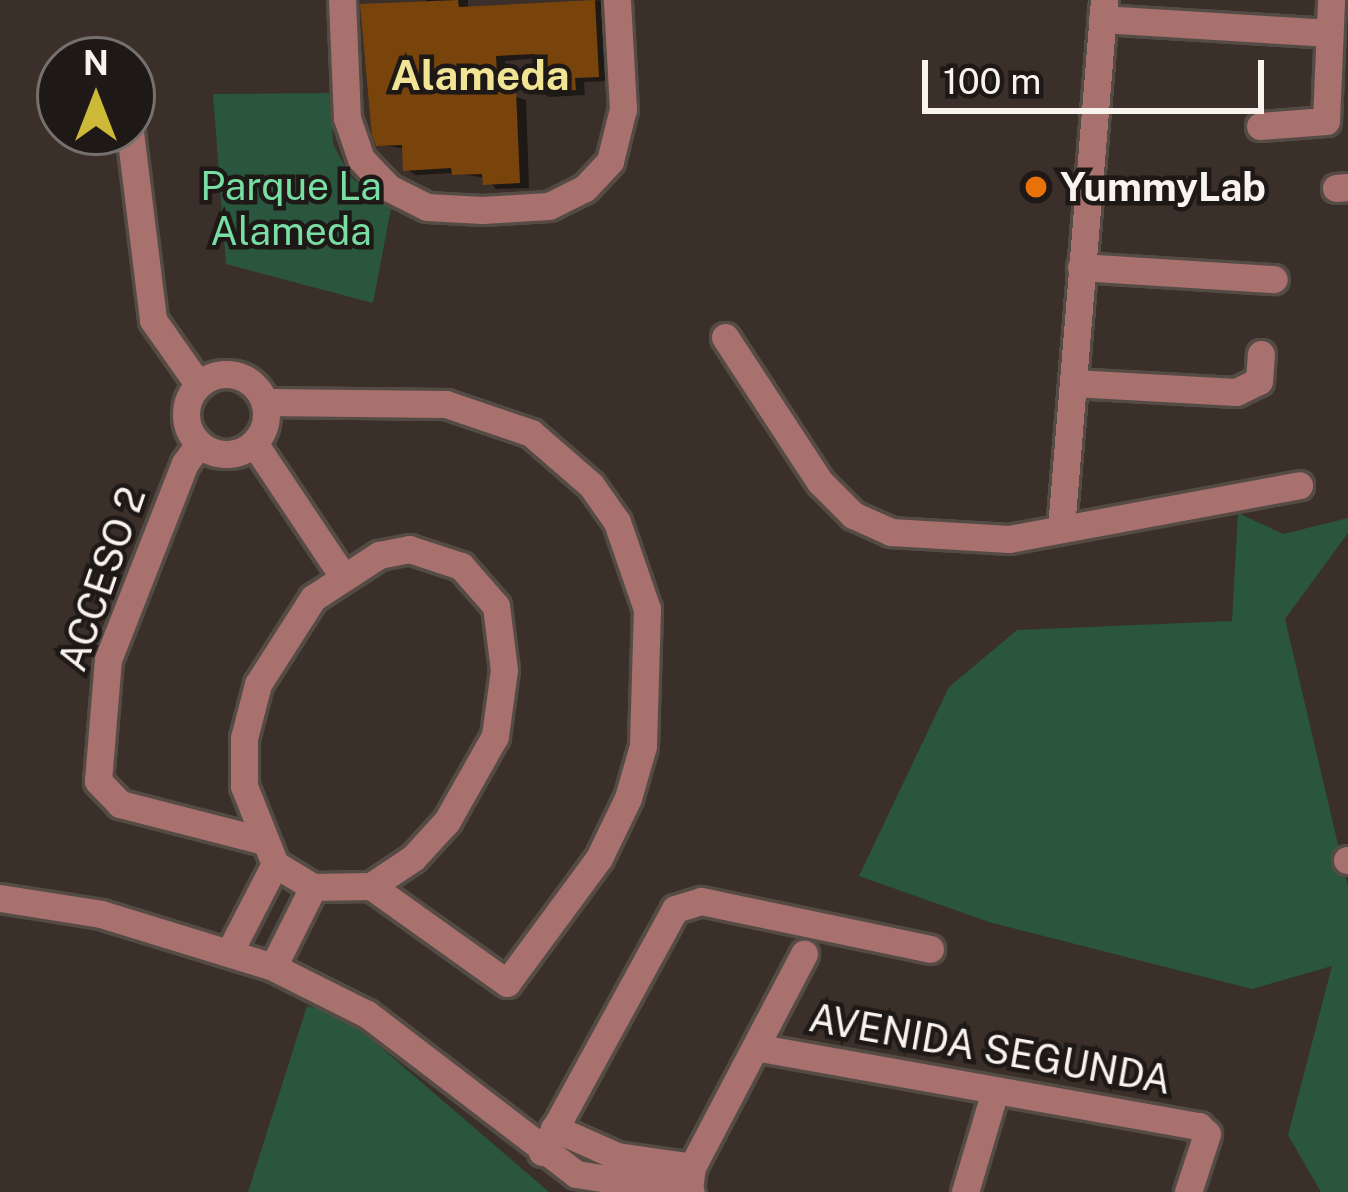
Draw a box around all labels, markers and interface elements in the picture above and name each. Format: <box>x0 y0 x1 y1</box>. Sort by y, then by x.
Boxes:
north arrow <box>36 36 156 156</box>
scale bar <box>928 36 1270 110</box>
text: N <box>83 44 109 82</box>
district label: Alameda <box>390 50 570 100</box>
text: 100 m <box>943 60 1041 102</box>
park label: Parque La Alameda <box>200 164 382 255</box>
place label: YummyLab <box>1060 164 1266 210</box>
marker: YummyLab <box>1023 174 1049 200</box>
street label: ACCESO 2 <box>49 481 155 677</box>
street label: AVENIDA SEGUNDA <box>805 994 1175 1104</box>

